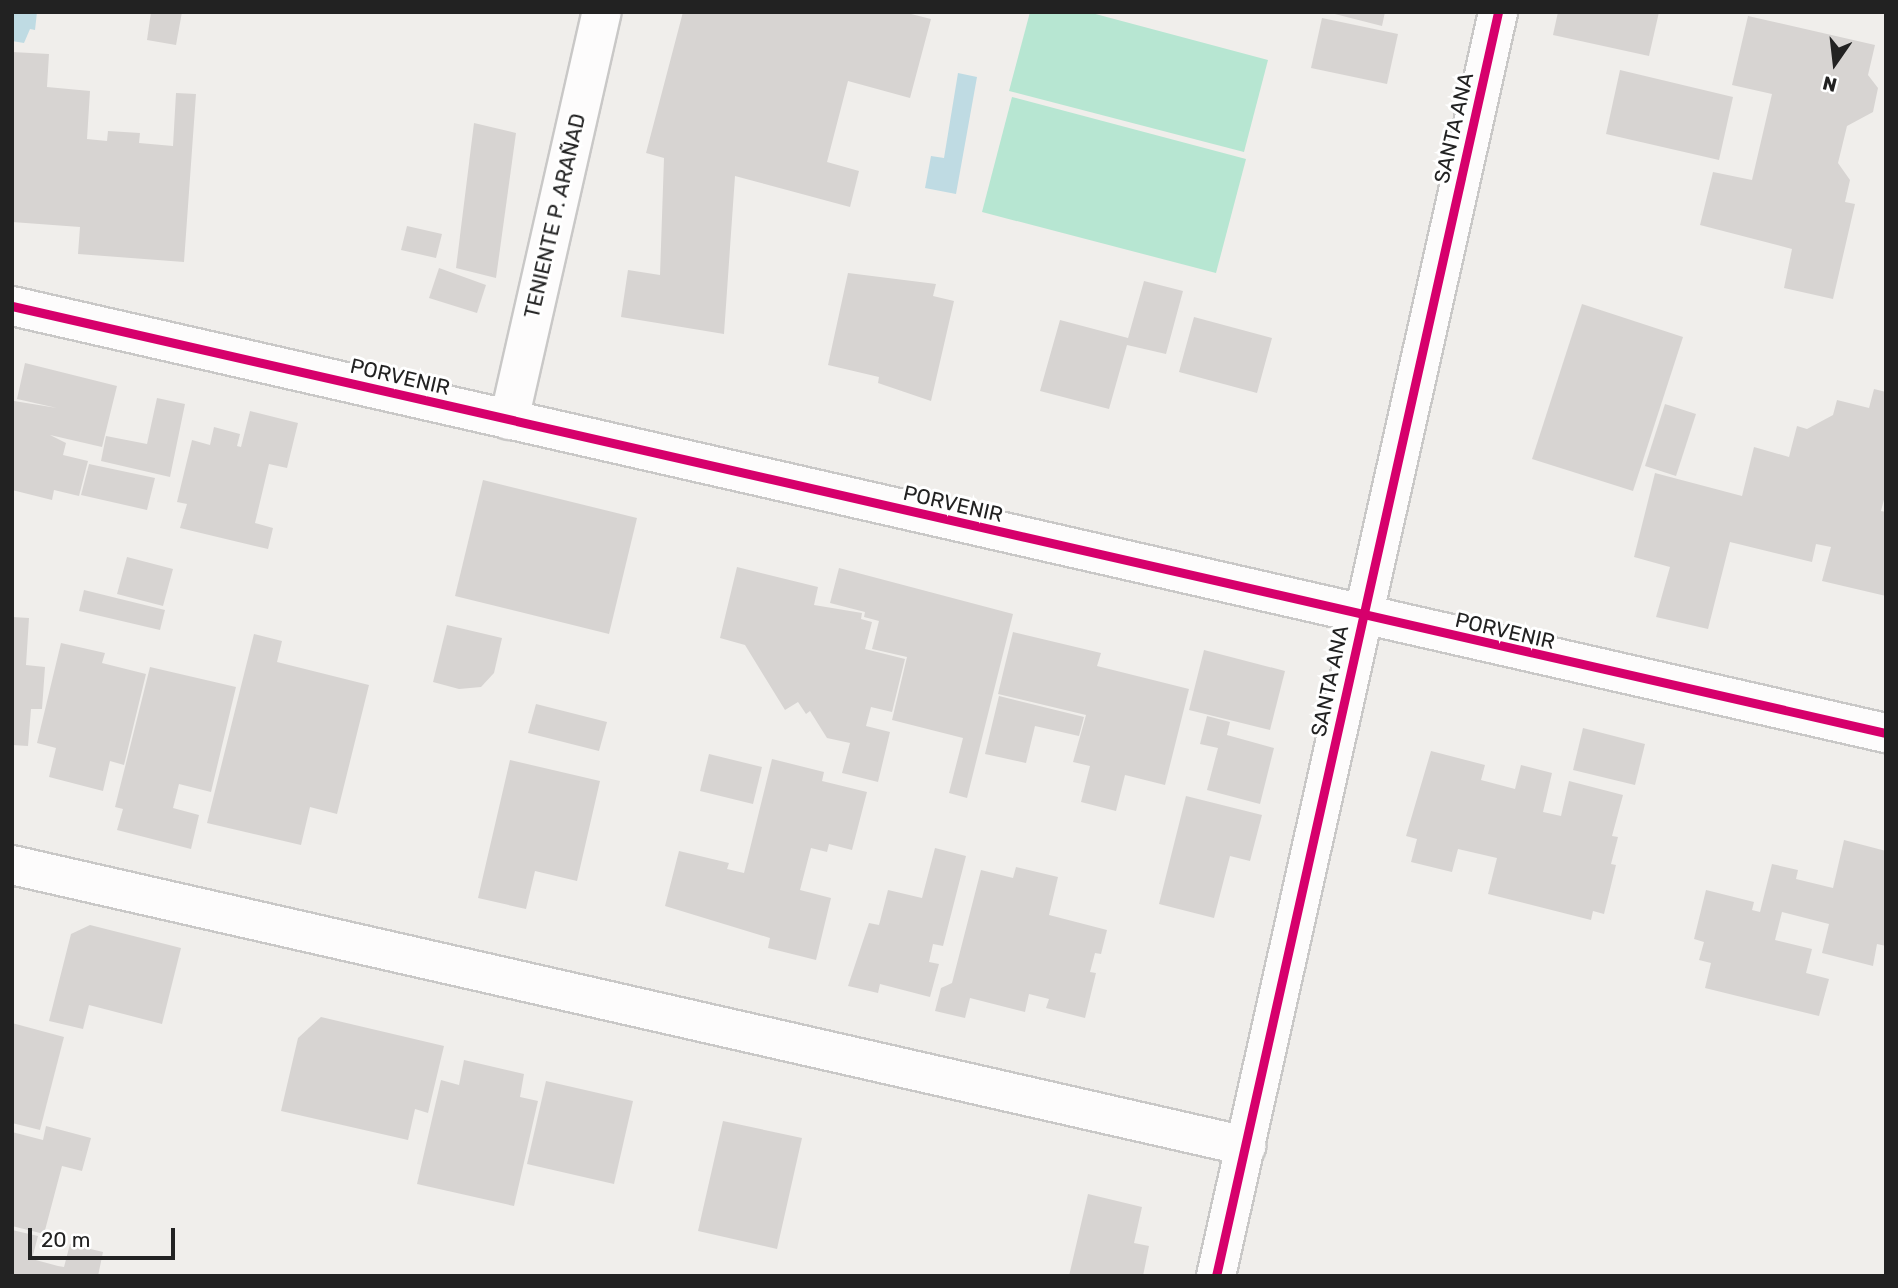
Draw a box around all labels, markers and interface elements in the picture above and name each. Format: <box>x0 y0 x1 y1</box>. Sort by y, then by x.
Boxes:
north arrow <box>1800 28 1870 98</box>
street label: SANTA ANA <box>1429 70 1479 186</box>
text: N <box>1820 71 1839 97</box>
street label: TENIENTE P. ARAÑAD <box>519 111 591 321</box>
street label: PORVENIR <box>348 353 452 401</box>
street label: PORVENIR <box>901 480 1005 528</box>
street label: PORVENIR <box>1453 607 1557 655</box>
street label: SANTA ANA <box>1306 623 1354 739</box>
scale bar <box>32 1214 178 1258</box>
text: 20 m <box>41 1227 90 1252</box>

